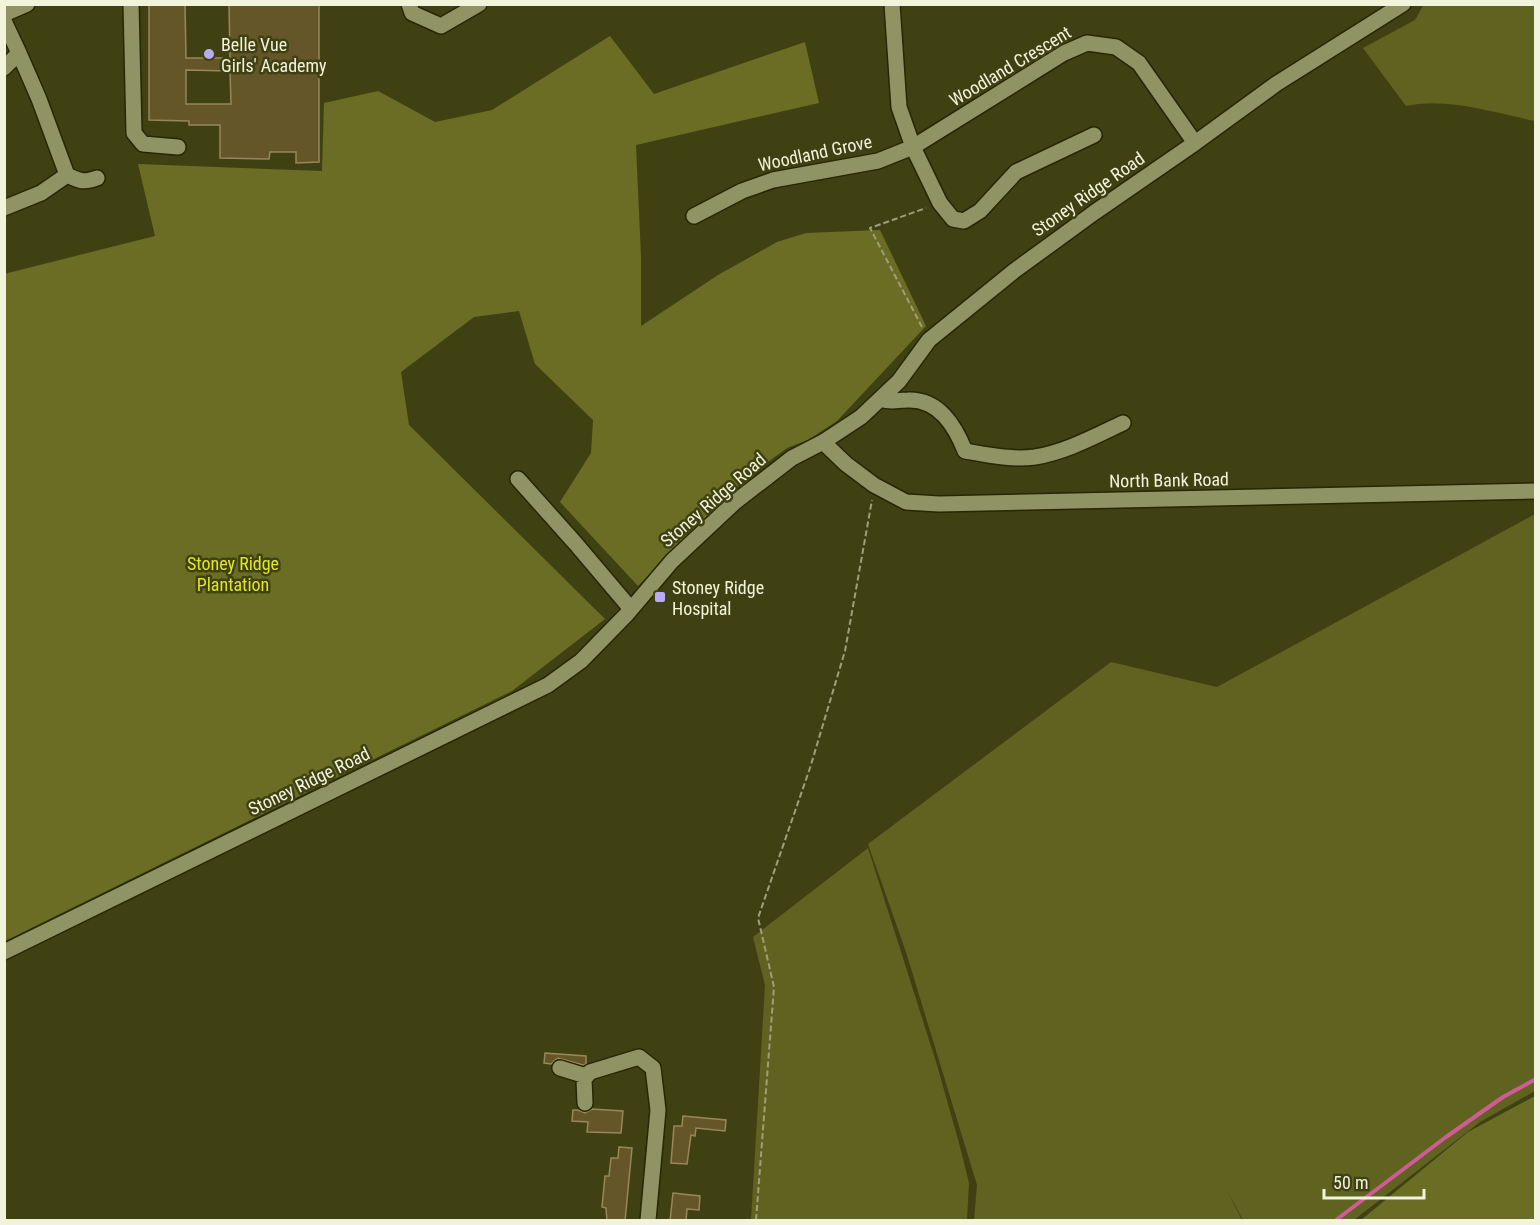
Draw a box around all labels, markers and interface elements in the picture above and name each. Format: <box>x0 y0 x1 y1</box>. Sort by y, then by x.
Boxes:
street label: Woodland Crescent <box>945 21 1075 111</box>
place label: Belle Vue Girls' Academy <box>221 34 327 76</box>
marker: Belle Vue Girls' Academy <box>202 47 216 61</box>
street label: Woodland Grove <box>756 131 874 175</box>
street label: Stoney Ridge Road <box>1028 147 1148 241</box>
street label: Stoney Ridge Road <box>656 449 770 551</box>
street label: North Bank Road <box>1109 468 1229 492</box>
park label: Stoney Ridge Plantation <box>187 553 279 595</box>
place label: Stoney Ridge Hospital <box>672 577 764 619</box>
marker: Stoney Ridge Hospital <box>653 590 667 604</box>
street label: Stoney Ridge Road <box>245 743 373 819</box>
scale bar <box>1324 1162 1424 1200</box>
text: 50 m <box>1333 1172 1368 1193</box>

